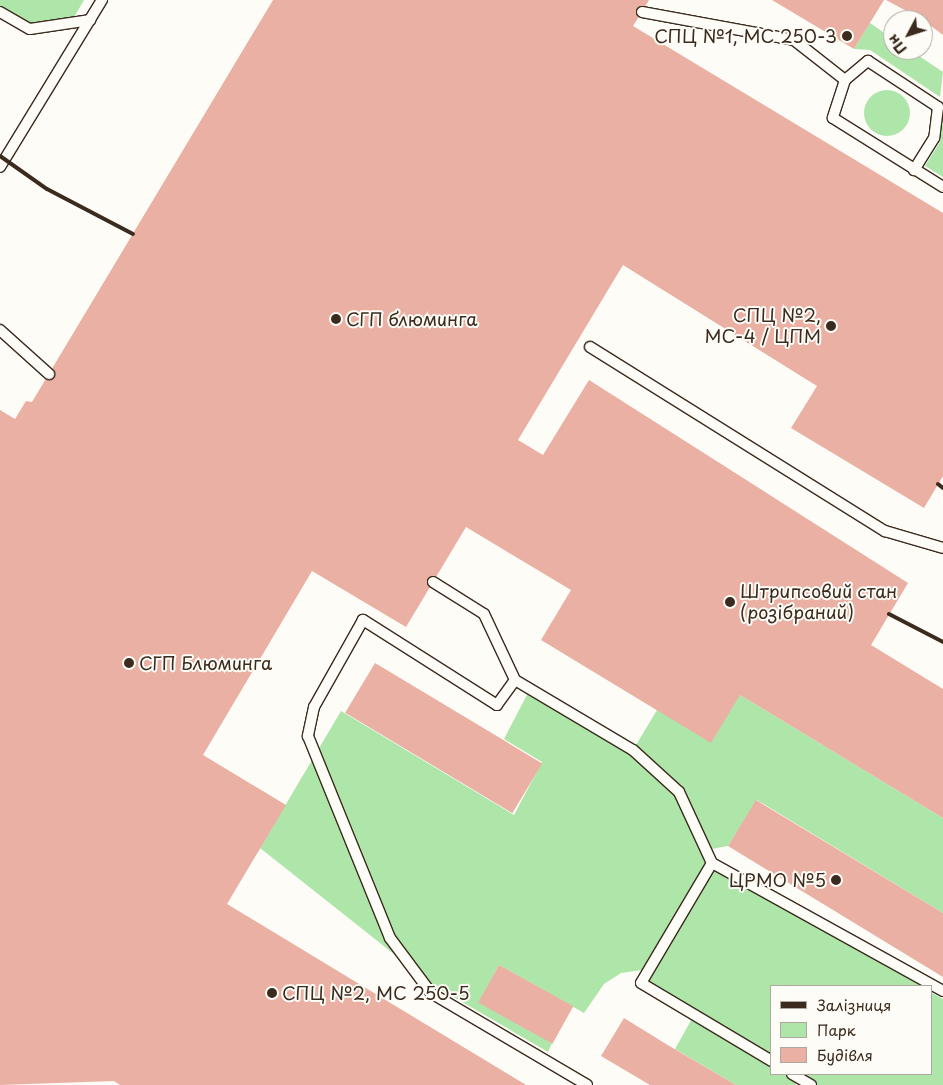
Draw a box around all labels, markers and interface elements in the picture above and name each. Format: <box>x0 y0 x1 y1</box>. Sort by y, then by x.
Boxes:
north arrow <box>883 10 933 60</box>
place label: СПЦ №1, МС 250-3 <box>654 25 837 47</box>
marker: СПЦ №1, МС 250-3 <box>841 30 853 42</box>
text: Пн <box>882 30 911 59</box>
place label: СПЦ №2, МС-4 / ЦПМ <box>704 305 821 348</box>
place label: СГП блюминга <box>346 308 479 330</box>
marker: СГП блюминга <box>330 313 342 325</box>
marker: СПЦ №2, МС-4 / ЦПМ <box>825 320 837 332</box>
place label: Штрипсовий стан (розібраний) <box>740 581 898 624</box>
marker: Штрипсовий стан (розібраний) <box>724 596 736 608</box>
place label: СГП Блюминга <box>139 652 273 674</box>
marker: СГП Блюминга <box>123 657 135 669</box>
place label: ЦРМО №5 <box>729 869 826 891</box>
marker: ЦРМО №5 <box>830 874 842 886</box>
place label: СПЦ №2, МС 250-5 <box>282 982 470 1004</box>
legend <box>770 985 933 1075</box>
marker: СПЦ №2, МС 250-5 <box>266 987 278 999</box>
text: Залізниця <box>817 993 891 1016</box>
text: Парк <box>817 1018 856 1041</box>
text: Будівля <box>817 1043 873 1066</box>

